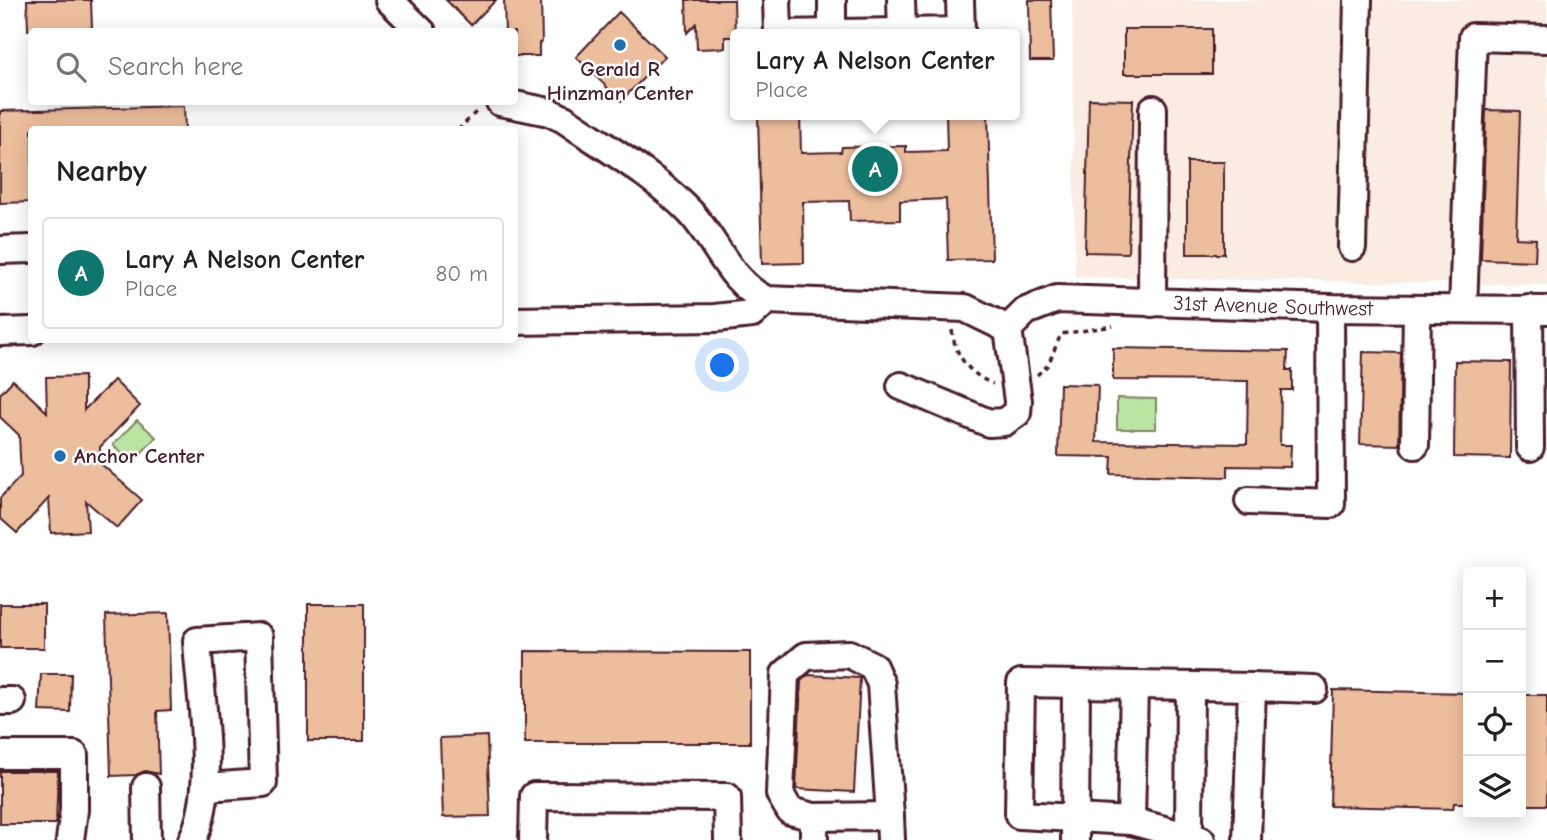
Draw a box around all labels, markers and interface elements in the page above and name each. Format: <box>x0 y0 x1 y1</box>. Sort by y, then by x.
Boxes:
search box <box>28 28 518 105</box>
popup <box>730 29 1020 120</box>
marker: Gerald R Hinzman Center <box>612 37 628 53</box>
text: Lary A Nelson Center <box>755 46 995 76</box>
icon: search <box>52 48 90 86</box>
text: Search here <box>108 52 243 82</box>
place label: Gerald R Hinzman Center <box>547 57 694 105</box>
text: Place <box>755 76 808 103</box>
pin: A <box>852 143 898 195</box>
text: Nearby <box>56 154 147 189</box>
text: Lary A Nelson Center <box>125 245 364 275</box>
text: A <box>75 260 87 287</box>
text: 80 m <box>435 260 488 287</box>
text: Place <box>125 275 177 302</box>
street label: 31st Avenue Southwest <box>1173 291 1374 320</box>
your location <box>705 348 739 382</box>
place label: Anchor Center <box>74 444 205 468</box>
marker: Anchor Center <box>52 448 68 464</box>
map controls <box>1463 567 1526 819</box>
button: + <box>1463 567 1526 630</box>
button: − <box>1463 630 1526 693</box>
button: locate <box>1463 693 1526 756</box>
button: layers <box>1463 756 1526 819</box>

